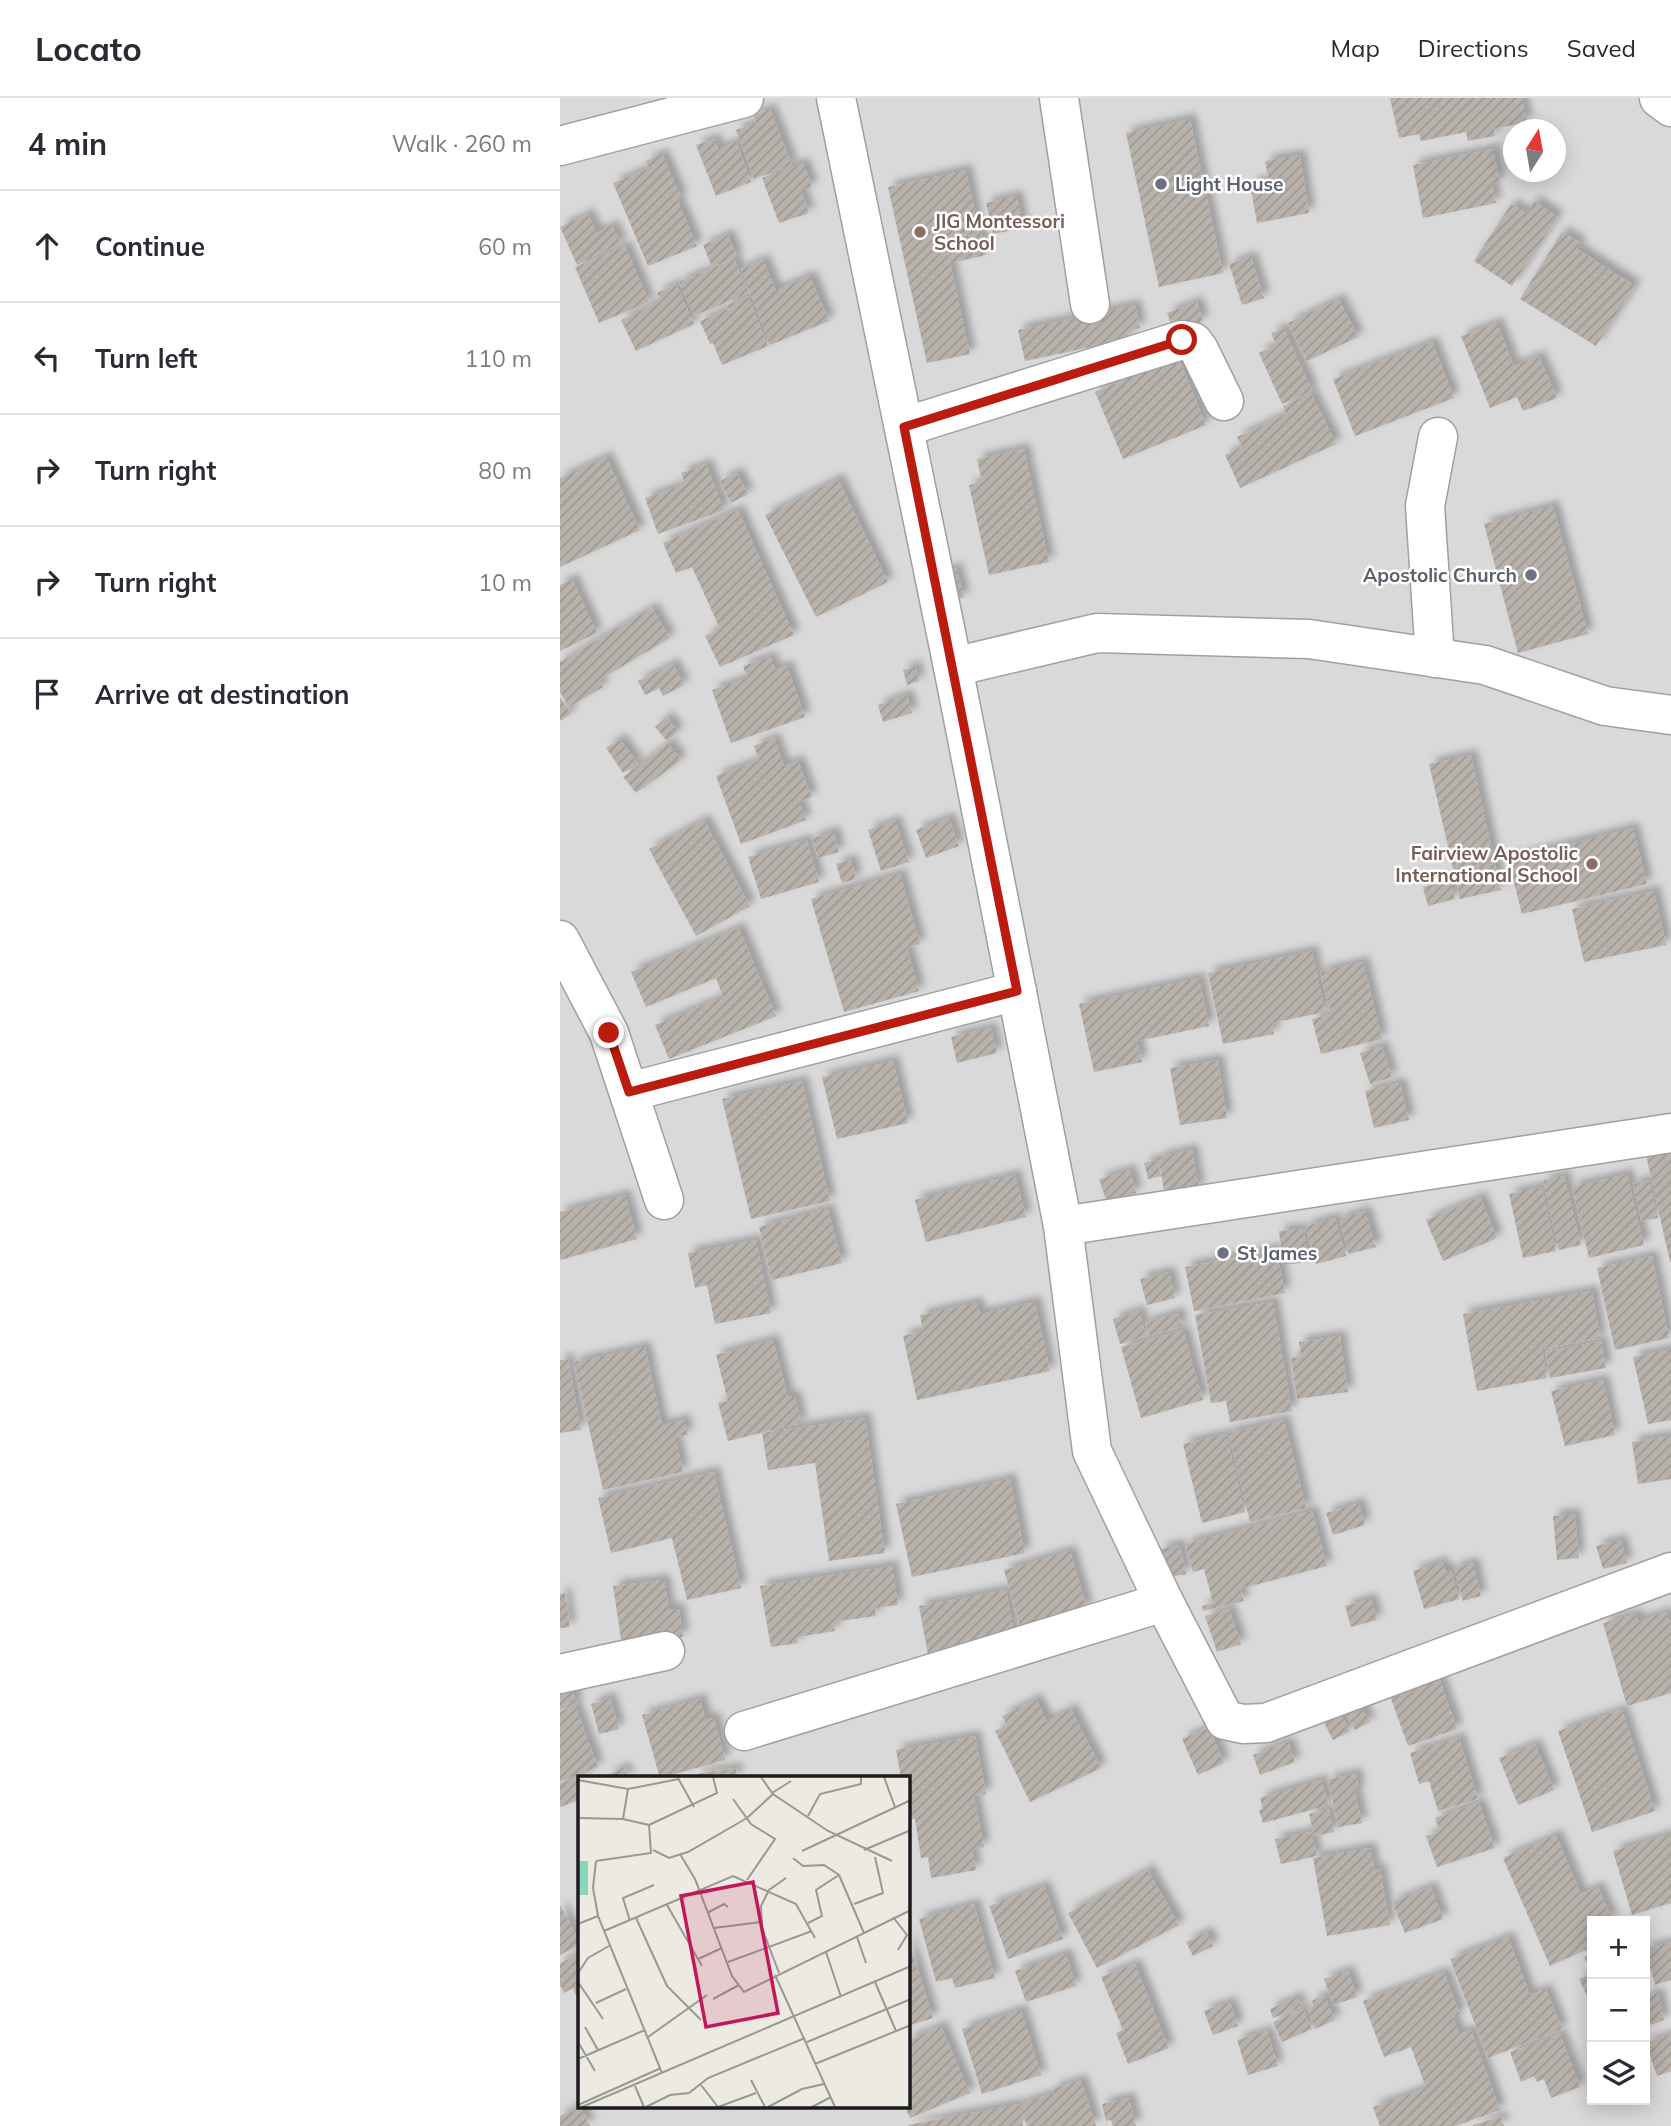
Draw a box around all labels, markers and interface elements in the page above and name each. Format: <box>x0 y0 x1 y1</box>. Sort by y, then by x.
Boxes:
text: Locato <box>35 28 142 69</box>
text: Map <box>1330 33 1380 63</box>
text: Directions <box>1418 33 1529 63</box>
text: Saved <box>1567 33 1636 63</box>
north arrow <box>1503 119 1566 182</box>
text: 4 min <box>28 125 107 163</box>
text: Walk · 260 m <box>392 129 532 158</box>
place label: Light House <box>1175 172 1284 196</box>
marker: Light House <box>1153 176 1169 192</box>
place label: JIG Montessori School <box>934 209 1065 255</box>
marker: JIG Montessori School <box>912 224 928 240</box>
icon: ahead <box>28 227 66 265</box>
text: Continue <box>95 230 205 263</box>
text: 60 m <box>478 232 532 261</box>
route start <box>1166 324 1197 355</box>
icon: left <box>28 339 66 377</box>
text: Turn left <box>95 342 197 375</box>
text: 110 m <box>464 344 532 373</box>
icon: right <box>28 451 66 489</box>
text: Turn right <box>95 454 216 487</box>
text: 80 m <box>478 456 532 485</box>
icon: right <box>28 563 66 601</box>
place label: Apostolic Church <box>1363 563 1517 587</box>
text: Turn right <box>95 566 216 599</box>
marker: Apostolic Church <box>1523 567 1539 583</box>
text: 10 m <box>478 568 532 597</box>
icon: arrive <box>28 675 66 713</box>
text: Arrive at destination <box>95 678 350 711</box>
place label: Fairview Apostolic International School <box>1395 841 1578 887</box>
marker: Fairview Apostolic International School <box>1584 856 1600 872</box>
route end <box>593 1017 624 1048</box>
place label: St James <box>1237 1241 1317 1265</box>
marker: St James <box>1215 1245 1231 1261</box>
inset map <box>578 1776 910 2108</box>
map controls <box>1587 1916 1650 2105</box>
button: + <box>1587 1916 1650 1979</box>
button: − <box>1587 1979 1650 2042</box>
button: layers <box>1587 2042 1650 2105</box>

